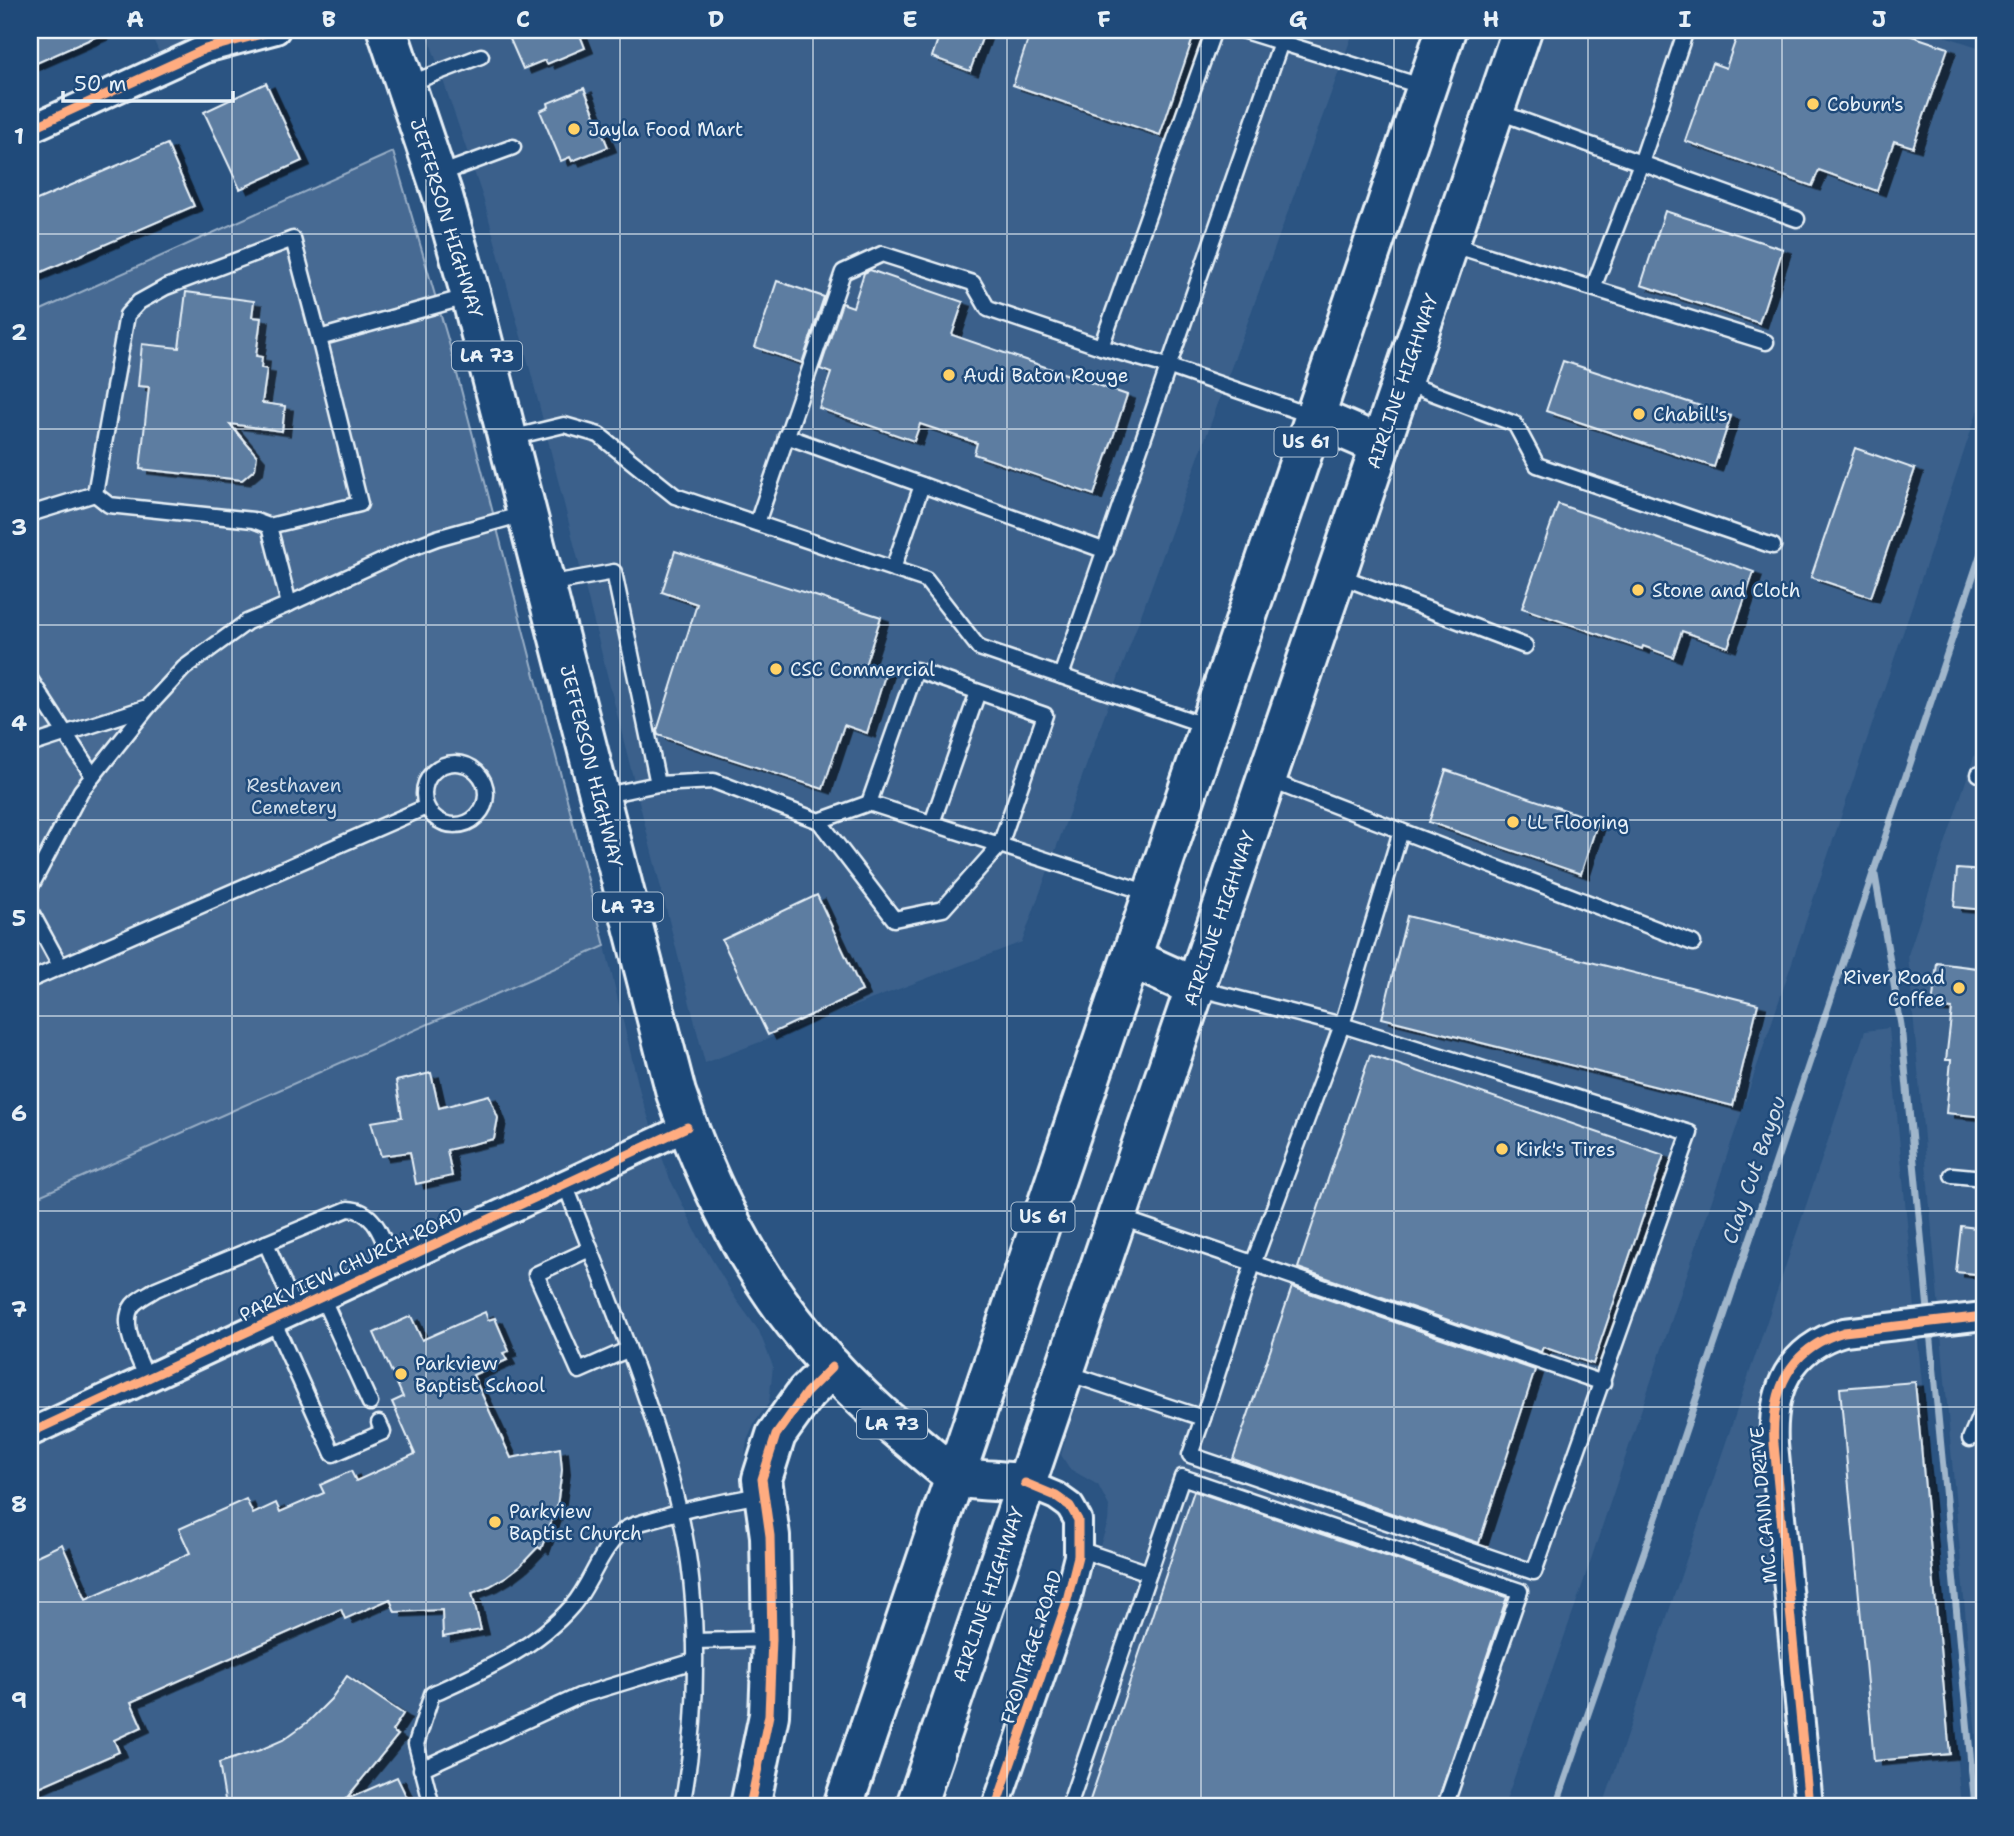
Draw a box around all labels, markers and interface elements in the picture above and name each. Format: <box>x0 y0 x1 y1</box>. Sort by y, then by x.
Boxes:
text: A <box>126 4 144 34</box>
text: B <box>322 4 336 34</box>
text: C <box>516 4 530 34</box>
text: D <box>708 4 724 34</box>
text: E <box>902 4 918 34</box>
text: F <box>1097 4 1111 34</box>
text: G <box>1289 4 1308 34</box>
text: H <box>1483 4 1499 34</box>
text: I <box>1679 4 1692 34</box>
text: J <box>1872 4 1886 34</box>
scale bar <box>63 60 233 104</box>
text: 50 m <box>74 70 127 98</box>
place label: Coburn's <box>1827 92 1904 117</box>
marker: Coburn's <box>1805 96 1821 112</box>
street label: JEFFERSON HIGHWAY <box>404 115 489 322</box>
place label: Jayla Food Mart <box>588 117 743 142</box>
text: 1 <box>14 121 24 151</box>
marker: Jayla Food Mart <box>566 121 582 137</box>
street label: AIRLINE HIGHWAY <box>1361 290 1444 472</box>
text: 2 <box>11 317 27 347</box>
road number: LA 73 <box>452 342 522 370</box>
place label: Audi Baton Rouge <box>963 363 1129 388</box>
marker: Audi Baton Rouge <box>941 367 957 383</box>
place label: Chabill's <box>1653 402 1728 427</box>
marker: Chabill's <box>1631 406 1647 422</box>
road number: US 61 <box>1274 428 1338 457</box>
text: 3 <box>11 512 27 542</box>
place label: Stone and Cloth <box>1652 578 1801 603</box>
marker: Stone and Cloth <box>1630 582 1646 598</box>
place label: CSC Commercial <box>790 657 935 682</box>
marker: CSC Commercial <box>768 661 784 677</box>
street label: JEFFERSON HIGHWAY <box>554 662 629 870</box>
text: 4 <box>11 708 27 738</box>
park label: Resthaven Cemetery <box>247 773 341 820</box>
place label: LL Flooring <box>1527 810 1629 835</box>
marker: LL Flooring <box>1505 814 1521 830</box>
street label: AIRLINE HIGHWAY <box>1178 827 1261 1009</box>
road number: LA 73 <box>593 893 663 922</box>
text: 5 <box>12 903 26 933</box>
place label: River Road Coffee <box>1843 965 1945 1012</box>
marker: River Road Coffee <box>1951 980 1967 996</box>
water label: Clay Cut Bayou <box>1716 1092 1792 1248</box>
text: 6 <box>11 1098 27 1128</box>
place label: Kirk's Tires <box>1516 1137 1615 1162</box>
marker: Kirk's Tires <box>1494 1141 1510 1157</box>
street label: PARKVIEW CHURCH ROAD <box>235 1202 467 1327</box>
road number: US 61 <box>1012 1202 1074 1232</box>
text: 7 <box>11 1294 27 1324</box>
place label: Parkview Baptist School <box>415 1351 545 1398</box>
marker: Parkview Baptist School <box>393 1366 409 1382</box>
road number: LA 73 <box>857 1409 927 1438</box>
street label: MC CANN DRIVE <box>1744 1425 1783 1585</box>
text: 8 <box>11 1489 27 1519</box>
place label: Parkview Baptist Church <box>509 1499 642 1546</box>
street label: AIRLINE HIGHWAY <box>947 1503 1030 1685</box>
marker: Parkview Baptist Church <box>487 1514 503 1530</box>
street label: FRONTAGE ROAD <box>995 1567 1068 1727</box>
text: 9 <box>11 1685 27 1715</box>

